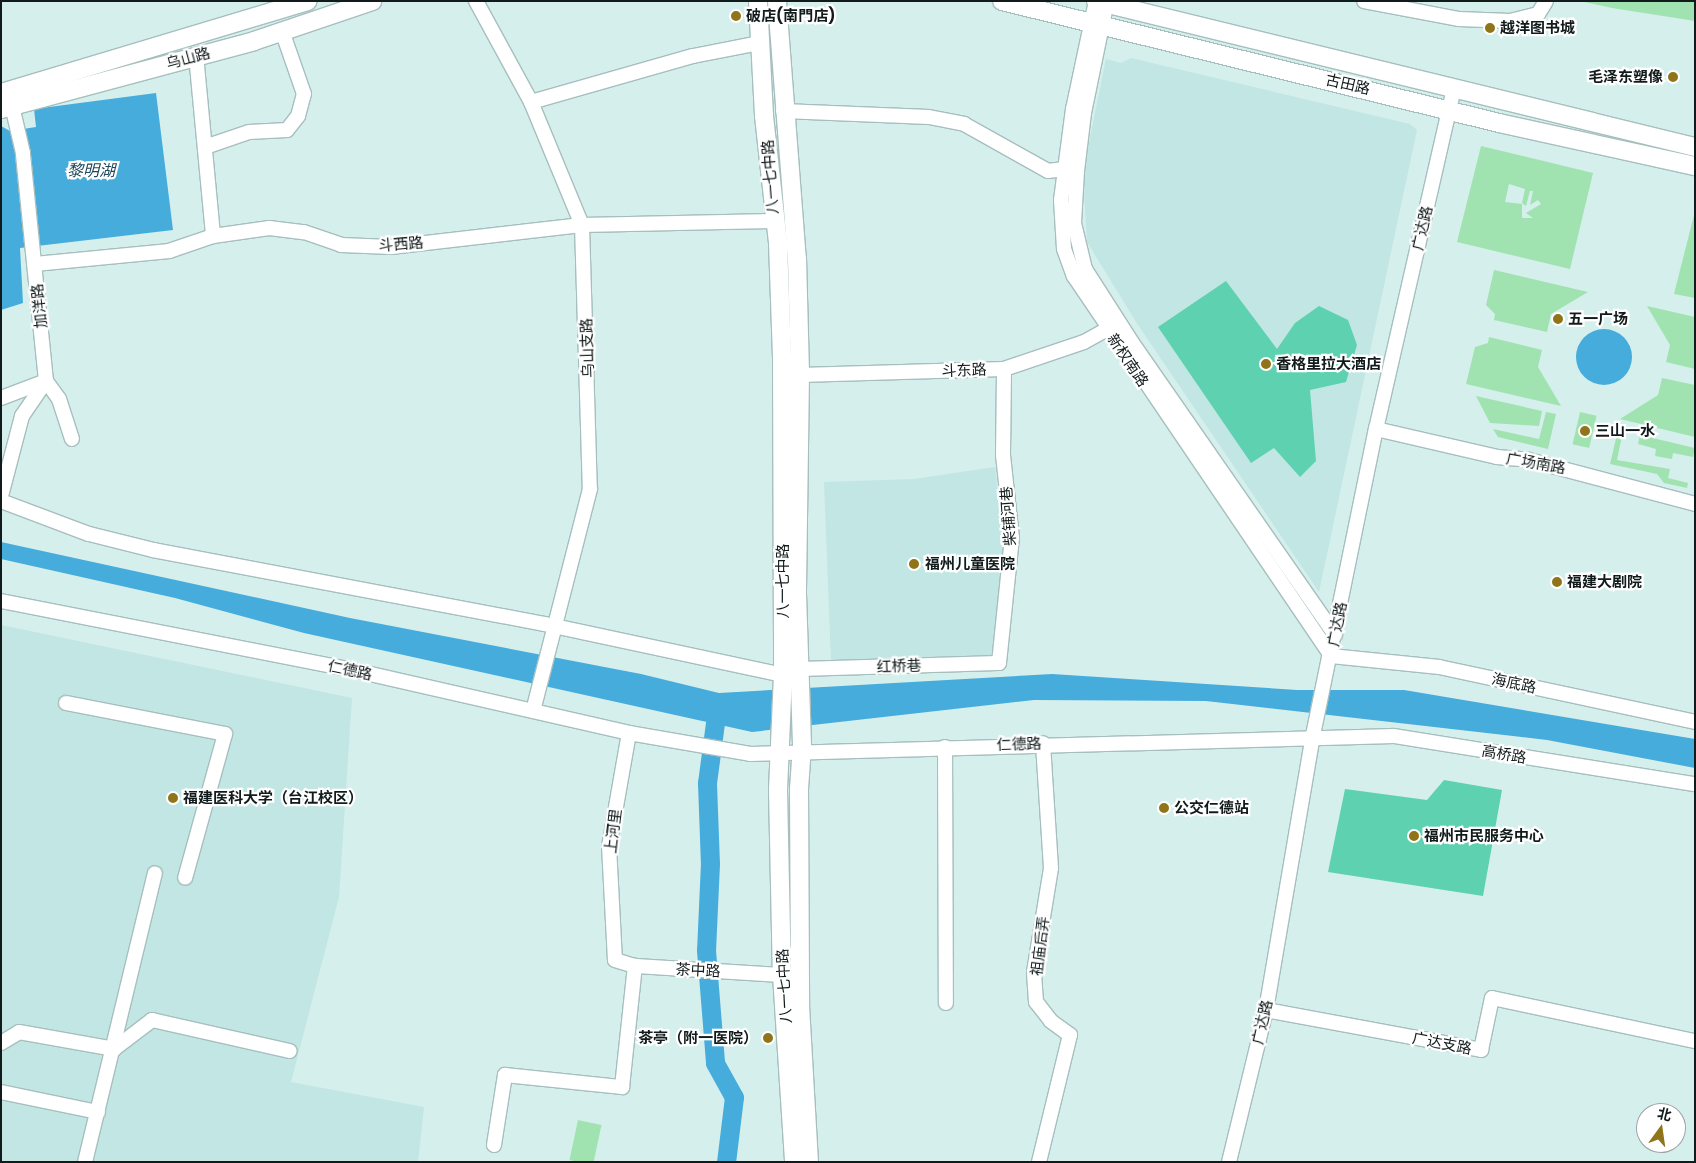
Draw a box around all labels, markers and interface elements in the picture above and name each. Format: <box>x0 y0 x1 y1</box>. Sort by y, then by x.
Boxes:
place label: 破店(南門店) <box>746 7 835 25</box>
marker: 破店(南門店) <box>730 10 742 22</box>
place label: 越洋图书城 <box>1500 19 1575 37</box>
marker: 越洋图书城 <box>1484 22 1496 34</box>
street label: 乌山路 <box>164 43 212 73</box>
place label: 毛泽东塑像 <box>1588 68 1663 86</box>
street label: 古田路 <box>1324 70 1372 98</box>
marker: 毛泽东塑像 <box>1667 71 1679 83</box>
street label: 八一七中路 <box>758 139 782 215</box>
water label: 黎明湖 <box>67 161 115 181</box>
street label: 广达路 <box>1408 204 1436 252</box>
street label: 斗西路 <box>378 233 424 255</box>
street label: 加洋路 <box>28 283 50 329</box>
place label: 五一广场 <box>1568 310 1628 328</box>
marker: 五一广场 <box>1552 313 1564 325</box>
street label: 乌山支路 <box>577 318 597 378</box>
street label: 新权南路 <box>1104 330 1152 390</box>
place label: 香格里拉大酒店 <box>1276 355 1381 373</box>
marker: 香格里拉大酒店 <box>1260 358 1272 370</box>
street label: 斗东路 <box>941 360 987 380</box>
place label: 三山一水 <box>1595 422 1655 440</box>
marker: 三山一水 <box>1579 425 1591 437</box>
street label: 广场南路 <box>1505 449 1567 477</box>
street label: 柴铺河巷 <box>997 485 1019 547</box>
street label: 八一七中路 <box>774 544 792 618</box>
place label: 福州儿童医院 <box>925 555 1015 573</box>
marker: 福州儿童医院 <box>907 557 921 571</box>
place label: 福建大剧院 <box>1567 573 1642 591</box>
marker: 福建大剧院 <box>1551 576 1563 588</box>
street label: 广达路 <box>1324 600 1350 648</box>
street label: 红桥巷 <box>876 656 922 676</box>
street label: 仁德路 <box>326 657 374 683</box>
street label: 海底路 <box>1490 670 1538 696</box>
street label: 仁德路 <box>996 734 1042 754</box>
street label: 高桥路 <box>1480 741 1528 767</box>
place label: 福建医科大学（台江校区） <box>183 789 363 807</box>
marker: 福建医科大学（台江校区） <box>167 792 179 804</box>
place label: 公交仁德站 <box>1174 799 1249 817</box>
marker: 公交仁德站 <box>1158 802 1170 814</box>
street label: 上河里 <box>601 808 625 854</box>
place label: 福州市民服务中心 <box>1424 827 1544 845</box>
marker: 福州市民服务中心 <box>1408 830 1420 842</box>
street label: 祖庙后弄 <box>1027 915 1053 977</box>
street label: 八一七中路 <box>773 948 795 1024</box>
street label: 茶中路 <box>675 960 721 980</box>
street label: 广达路 <box>1248 998 1276 1046</box>
street label: 广达支路 <box>1411 1028 1473 1058</box>
place label: 茶亭（附一医院） <box>638 1029 758 1047</box>
marker: 茶亭（附一医院） <box>762 1032 774 1044</box>
north arrow <box>1636 1103 1686 1153</box>
text: 北 <box>1655 1103 1674 1126</box>

